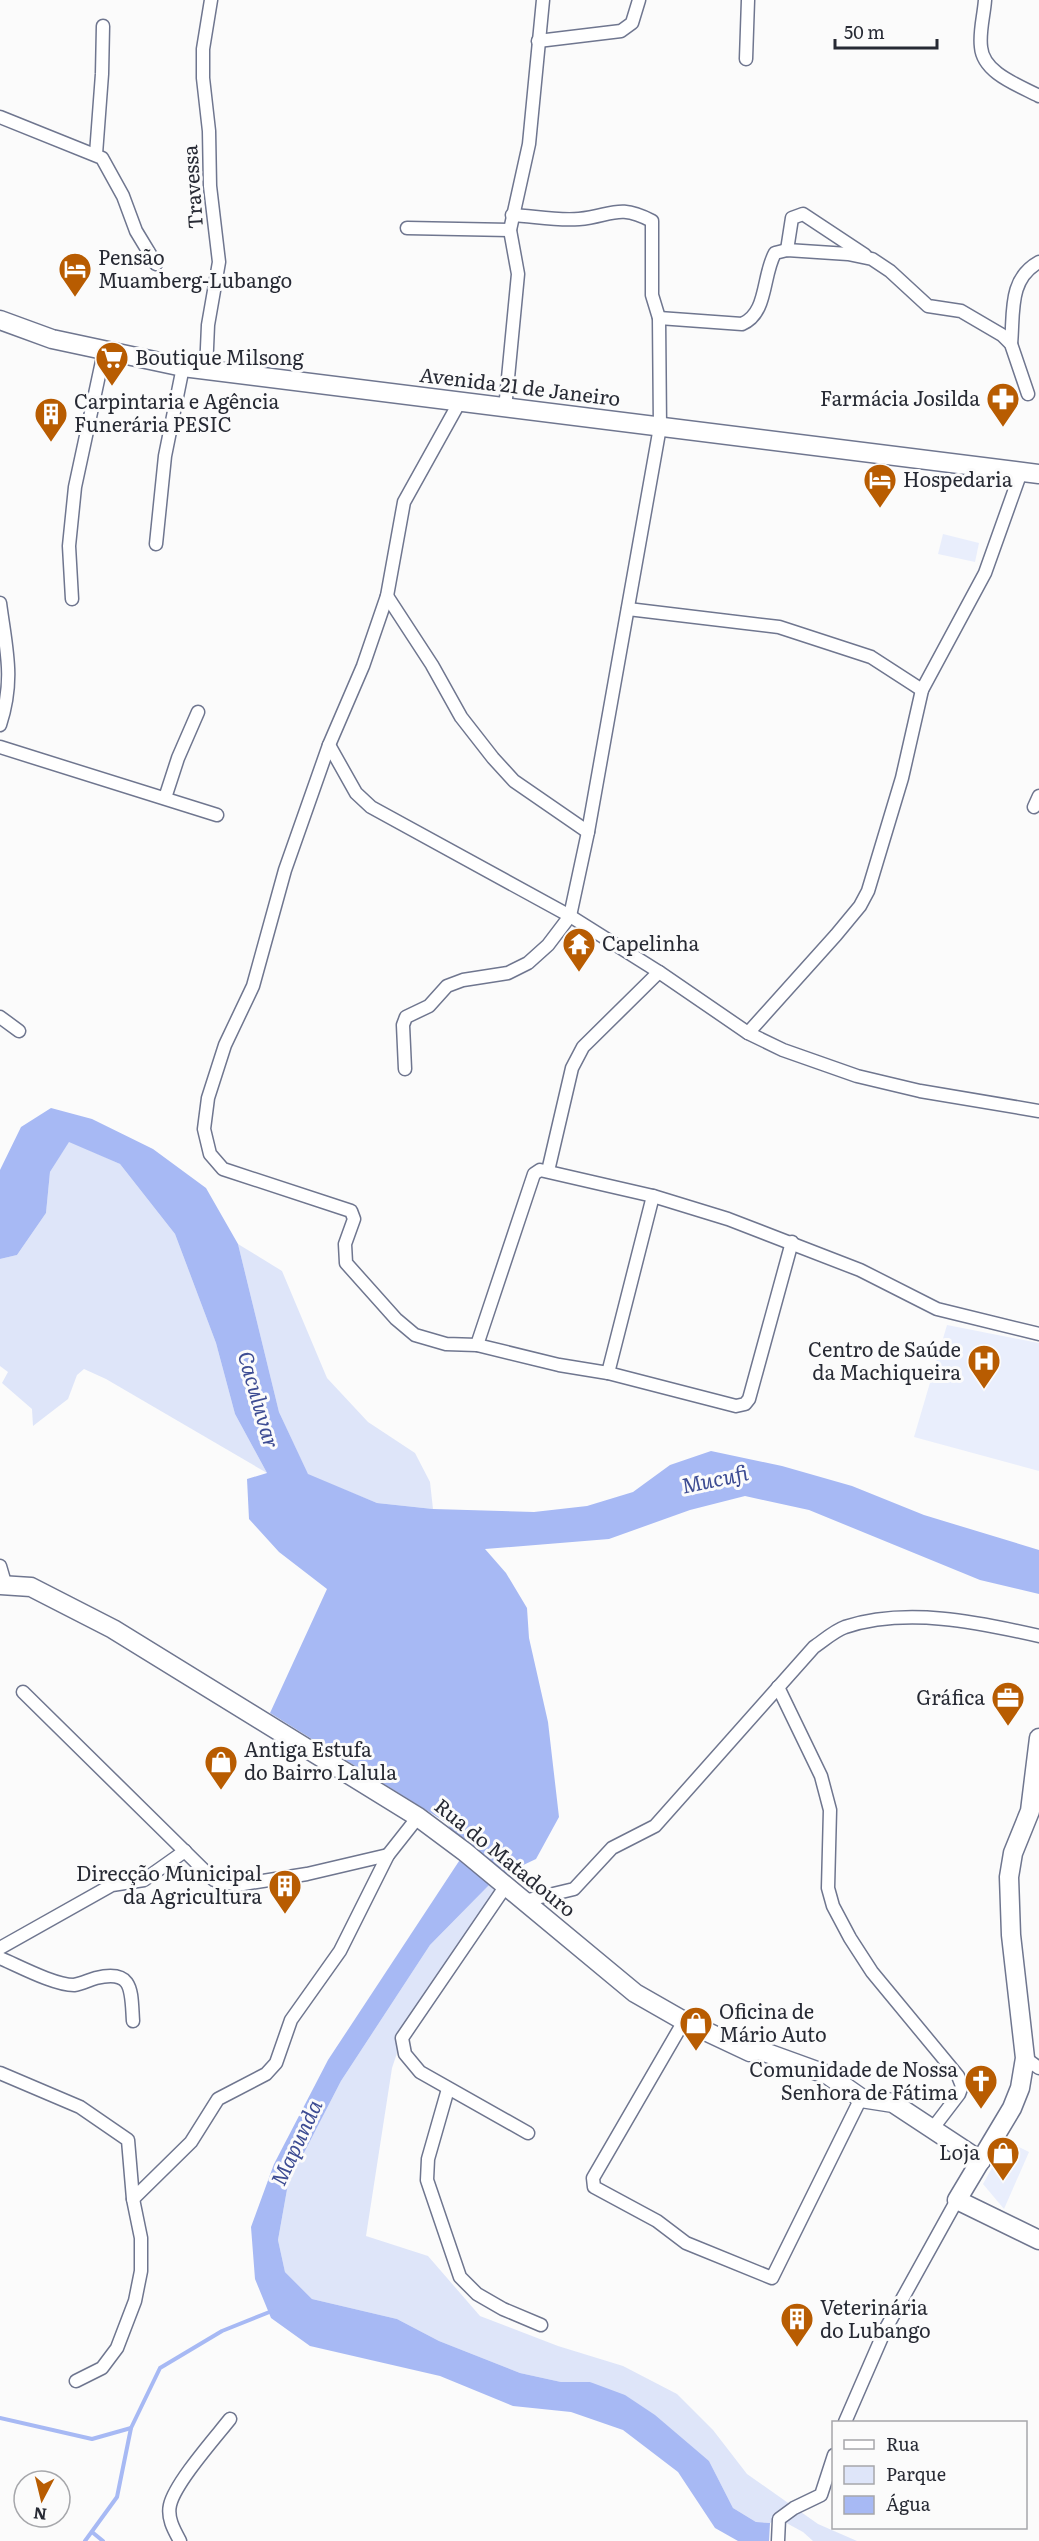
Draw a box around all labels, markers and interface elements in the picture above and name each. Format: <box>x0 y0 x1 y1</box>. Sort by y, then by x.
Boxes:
scale bar <box>835 12 937 50</box>
text: 50 m <box>844 18 885 45</box>
street label: Travessa <box>173 144 209 230</box>
place label: Pensão Muamberg-Lubango <box>98 241 292 294</box>
hotel icon: Pensão Muamberg-Lubango <box>57 251 93 298</box>
supermarket icon: Boutique Milsong <box>94 340 130 387</box>
place label: Boutique Milsong <box>135 341 305 371</box>
street label: Avenida 21 de Janeiro <box>418 358 622 412</box>
pharmacy icon: Farmácia Josilda <box>985 381 1021 428</box>
place label: Farmácia Josilda <box>820 382 980 412</box>
place label: Carpintaria e Agência Funerária PESIC <box>74 385 280 438</box>
building icon: Carpintaria e Agência Funerária PESIC <box>33 396 69 443</box>
hotel icon: Hospedaria <box>862 462 898 509</box>
place label: Hospedaria <box>903 463 1013 493</box>
temple icon: Capelinha <box>561 926 597 973</box>
place label: Capelinha <box>602 927 700 957</box>
place label: Centro de Saúde da Machiqueira <box>808 1333 961 1386</box>
hospital icon: Centro de Saúde da Machiqueira <box>966 1343 1002 1390</box>
water label: Caculuvar <box>232 1347 289 1452</box>
water label: Mucufi <box>678 1455 751 1500</box>
office icon: Gráfica <box>990 1680 1026 1727</box>
place label: Gráfica <box>916 1681 985 1711</box>
place label: Antiga Estufa do Bairro Lalula <box>244 1733 397 1786</box>
shop icon: Antiga Estufa do Bairro Lalula <box>203 1744 239 1791</box>
street label: Rua do Matadouro <box>429 1790 584 1923</box>
place label: Direcção Municipal da Agricultura <box>76 1857 262 1910</box>
building icon: Direcção Municipal da Agricultura <box>267 1868 303 1915</box>
place label: Oficina de Mário Auto <box>719 1995 827 2048</box>
shop icon: Oficina de Mário Auto <box>678 2005 714 2052</box>
place label: Comunidade de Nossa Senhora de Fátima <box>749 2053 958 2106</box>
church icon: Comunidade de Nossa Senhora de Fátima <box>963 2063 999 2110</box>
water label: Mapunda <box>261 2094 328 2190</box>
shop icon: Loja <box>985 2135 1021 2182</box>
place label: Loja <box>939 2136 980 2166</box>
place label: Veterinária do Lubango <box>820 2291 931 2344</box>
building icon: Veterinária do Lubango <box>779 2301 815 2348</box>
legend <box>832 2421 1027 2529</box>
text: Rua <box>886 2430 920 2457</box>
text: Parque <box>886 2460 946 2487</box>
north arrow <box>12 2469 72 2529</box>
text: Água <box>886 2490 931 2517</box>
text: N <box>32 2502 48 2528</box>

